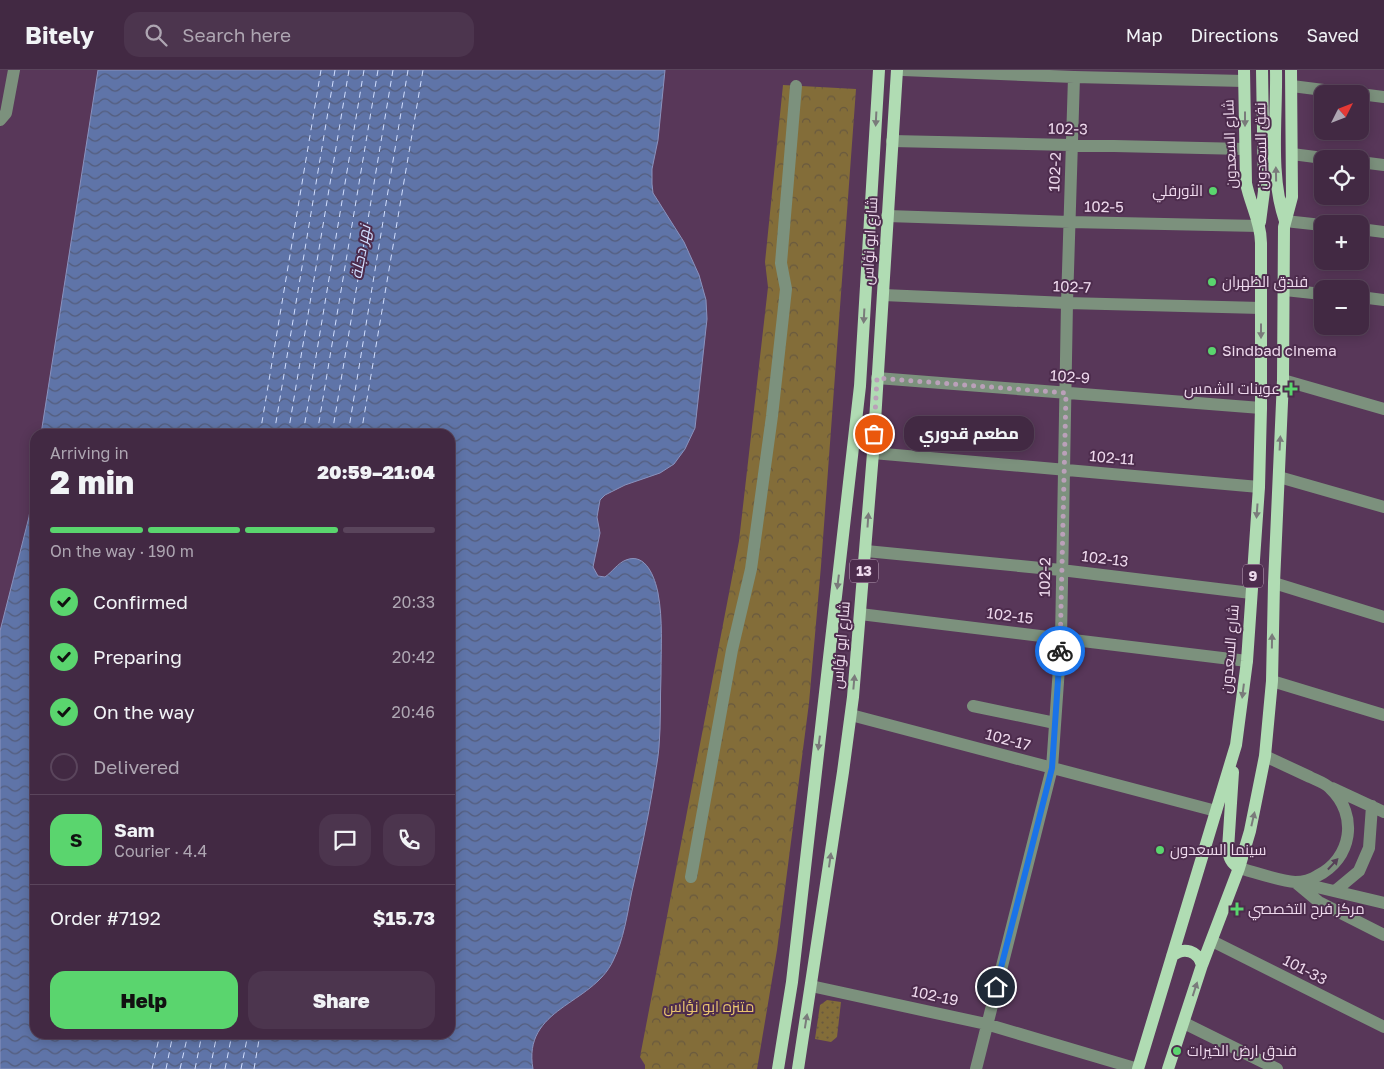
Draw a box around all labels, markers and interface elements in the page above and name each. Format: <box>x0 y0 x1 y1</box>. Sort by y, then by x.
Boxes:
search box <box>124 12 474 57</box>
text: Bitely <box>25 20 94 49</box>
icon: search <box>142 21 170 49</box>
text: Search here <box>182 23 291 46</box>
text: Map <box>1126 24 1162 46</box>
text: Directions <box>1190 24 1278 46</box>
text: Saved <box>1306 24 1359 46</box>
north arrow <box>1314 85 1369 140</box>
map controls <box>1314 85 1369 335</box>
street label: شارع السعدون <box>1218 99 1243 189</box>
street label: نفق السعدون <box>1250 102 1272 190</box>
one-way arrow <box>871 111 879 127</box>
one-way arrow <box>1241 111 1249 127</box>
street label: 102-3 <box>1048 119 1088 137</box>
button: locate <box>1314 150 1369 205</box>
street label: 102-2 <box>1044 152 1064 192</box>
one-way arrow <box>1272 165 1280 181</box>
place label: الأورفلي <box>1152 181 1203 203</box>
marker: الأورفلي <box>1207 185 1219 197</box>
street label: شارع ابو نؤاس <box>858 196 883 286</box>
street label: 102-5 <box>1084 197 1124 215</box>
button: + <box>1314 215 1369 270</box>
water label: نهر دجلة <box>345 222 375 281</box>
place label: فندق الظهران <box>1222 272 1308 292</box>
street label: 102-7 <box>1053 276 1091 296</box>
marker: فندق الظهران <box>1206 276 1218 288</box>
button: − <box>1314 280 1369 335</box>
one-way arrow <box>860 308 868 324</box>
one-way arrow <box>1257 324 1265 340</box>
place label: Sindbad cinema <box>1222 341 1337 359</box>
marker: Sindbad cinema <box>1206 345 1218 357</box>
street label: 102-9 <box>1049 366 1091 386</box>
place label: عوينات الشمس <box>1184 379 1280 399</box>
marker: عوينات الشمس <box>1284 382 1298 396</box>
pin <box>853 413 895 455</box>
callout: مطعم قدوري <box>904 416 1034 452</box>
icon: bag <box>860 420 888 448</box>
text: مطعم قدوري <box>919 423 1019 443</box>
one-way arrow <box>1277 435 1285 451</box>
text: Arriving in <box>50 443 129 463</box>
street label: 102-11 <box>1089 446 1136 468</box>
text: 20:59–21:04 <box>317 460 435 483</box>
text: 2 min <box>50 463 134 501</box>
one-way arrow <box>1253 504 1261 520</box>
one-way arrow <box>865 512 873 528</box>
text: On the way · 190 m <box>50 541 194 561</box>
street label: 102-13 <box>1081 546 1130 570</box>
street label: 102-2 <box>1035 557 1053 597</box>
road number: 13 <box>850 560 878 582</box>
road number: 9 <box>1243 564 1263 588</box>
one-way arrow <box>834 574 842 590</box>
icon: check <box>50 588 78 616</box>
text: Confirmed <box>93 590 188 613</box>
text: 20:33 <box>392 592 435 612</box>
street label: شارع ابو نؤاس <box>827 600 856 690</box>
street label: 102-15 <box>986 603 1035 627</box>
street label: شارع السعدون <box>1216 603 1245 695</box>
courier <box>1035 626 1085 676</box>
one-way arrow <box>1269 633 1277 649</box>
icon: bike <box>1046 637 1074 665</box>
icon: check <box>50 643 78 671</box>
text: Preparing <box>93 645 182 668</box>
text: 20:42 <box>392 647 435 667</box>
one-way arrow <box>851 674 859 690</box>
one-way arrow <box>1239 683 1247 699</box>
icon: check <box>50 698 78 726</box>
text: On the way <box>93 700 195 723</box>
text: 20:46 <box>392 702 435 722</box>
street label: 102-17 <box>984 724 1033 754</box>
one-way arrow <box>815 736 823 752</box>
text: Delivered <box>93 755 180 778</box>
one-way arrow <box>1249 811 1257 827</box>
button: chat <box>319 814 371 866</box>
button: phone <box>383 814 435 866</box>
text: Sam <box>114 818 154 841</box>
text: S <box>70 828 82 851</box>
place label: سينما السعدون <box>1170 840 1266 860</box>
text: Courier · 4.4 <box>114 841 207 861</box>
marker: سينما السعدون <box>1154 844 1166 856</box>
one-way arrow <box>827 852 835 868</box>
one-way arrow <box>1327 859 1339 871</box>
place label: مركز فرح التخصصي <box>1248 899 1365 921</box>
marker: مركز فرح التخصصي <box>1230 902 1244 916</box>
text: Order #7192 <box>50 906 161 929</box>
text: $15.73 <box>373 906 435 929</box>
street label: 101-33 <box>1280 950 1331 988</box>
pin <box>975 966 1017 1008</box>
button: Help <box>50 971 238 1029</box>
button: Share <box>248 971 435 1029</box>
icon: home <box>982 973 1010 1001</box>
street label: 102-19 <box>910 981 960 1009</box>
one-way arrow <box>1191 982 1199 997</box>
park label: متنزه ابو نؤاس <box>664 997 754 1017</box>
one-way arrow <box>802 1013 810 1029</box>
place label: فندق ارض الخيرات <box>1187 1041 1297 1061</box>
marker: فندق ارض الخيرات <box>1171 1045 1183 1057</box>

